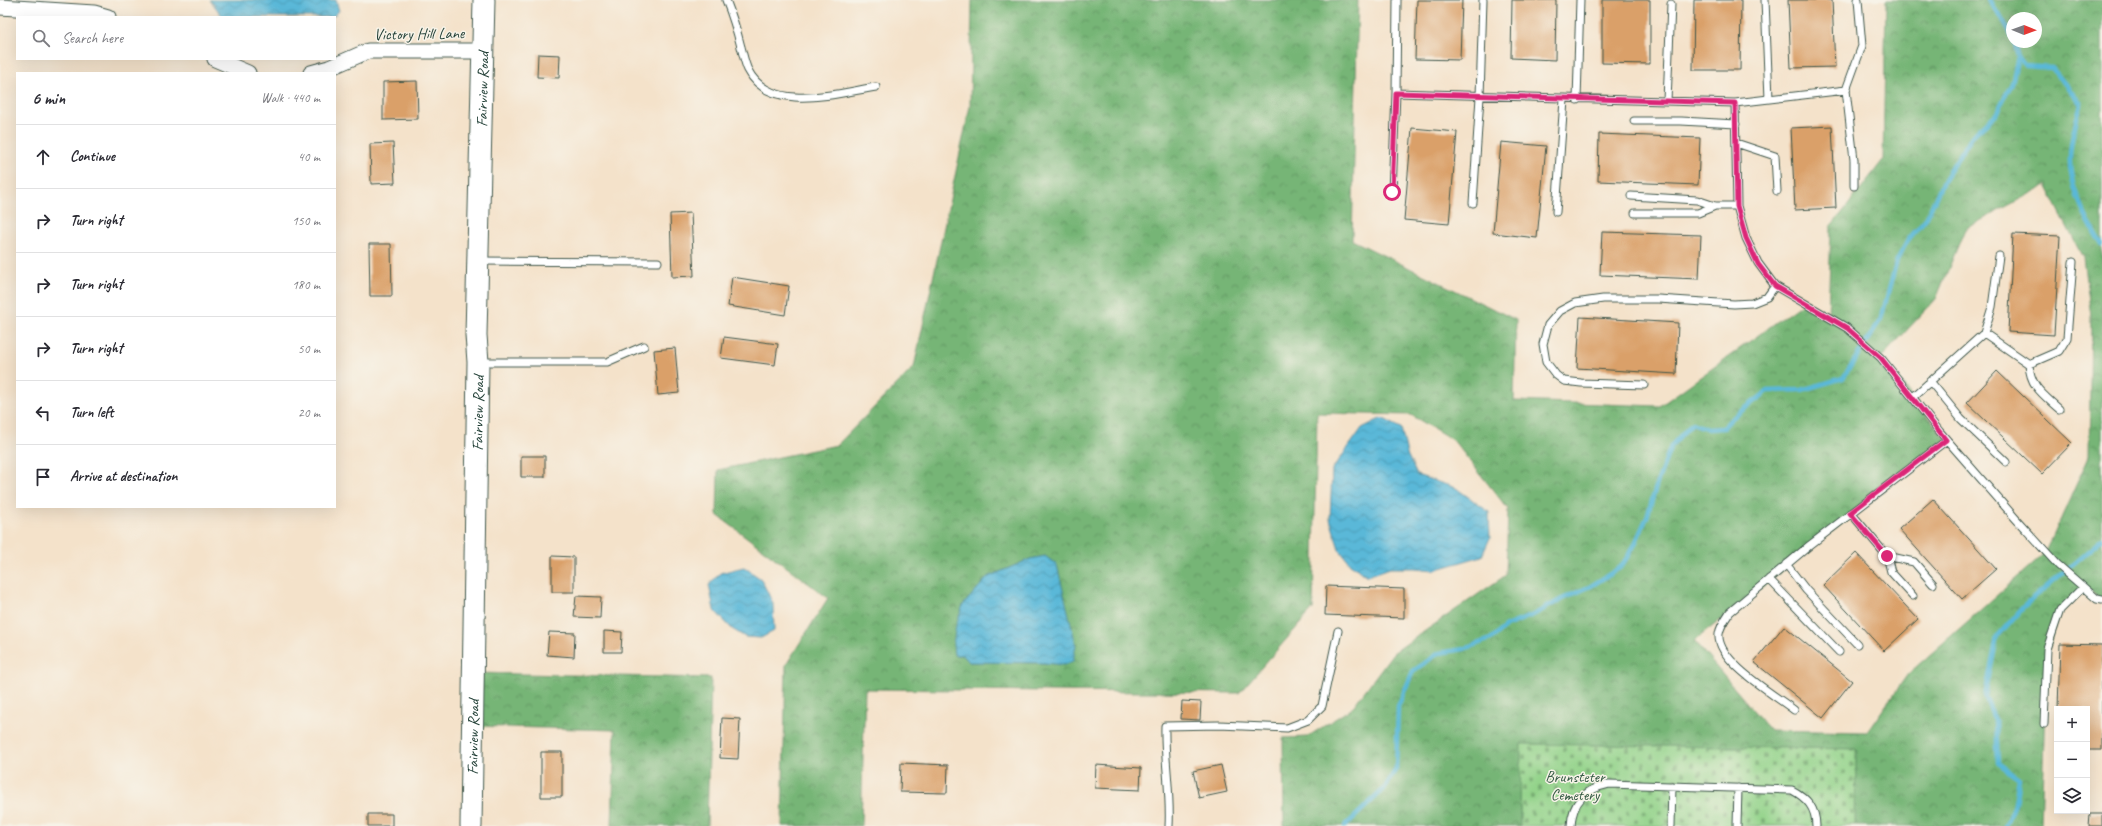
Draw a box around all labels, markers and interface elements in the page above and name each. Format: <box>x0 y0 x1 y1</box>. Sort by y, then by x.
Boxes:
north arrow <box>2006 12 2042 48</box>
search box <box>16 16 336 60</box>
street label: Victory Hill Lane <box>374 23 466 45</box>
icon: search <box>30 27 52 49</box>
text: Search here <box>62 29 123 48</box>
street label: Fairview Road <box>472 49 494 127</box>
text: 6 min <box>32 88 65 109</box>
text: Walk · 440 m <box>261 90 320 106</box>
icon: ahead <box>32 146 54 168</box>
text: Continue <box>70 147 115 166</box>
text: 40 m <box>298 149 320 165</box>
route start <box>1383 183 1401 201</box>
icon: right <box>32 210 54 232</box>
text: Turn right <box>70 211 123 230</box>
text: 150 m <box>292 213 320 229</box>
icon: right <box>32 274 54 296</box>
text: Turn right <box>70 275 123 294</box>
text: 180 m <box>292 277 320 293</box>
icon: right <box>32 338 54 360</box>
text: Turn right <box>70 339 123 358</box>
text: 50 m <box>298 341 320 357</box>
street label: Fairview Road <box>468 373 489 451</box>
icon: left <box>32 402 54 424</box>
text: Turn left <box>70 403 113 422</box>
text: 20 m <box>298 405 320 421</box>
icon: arrive <box>32 466 54 488</box>
text: Arrive at destination <box>70 467 177 486</box>
route end <box>1878 547 1896 565</box>
street label: Fairview Road <box>463 697 484 775</box>
map controls <box>2054 706 2090 814</box>
button: + <box>2054 706 2090 742</box>
button: − <box>2054 742 2090 778</box>
park label: Brunsteter Cemetery <box>1545 767 1606 805</box>
button: layers <box>2054 778 2090 814</box>

